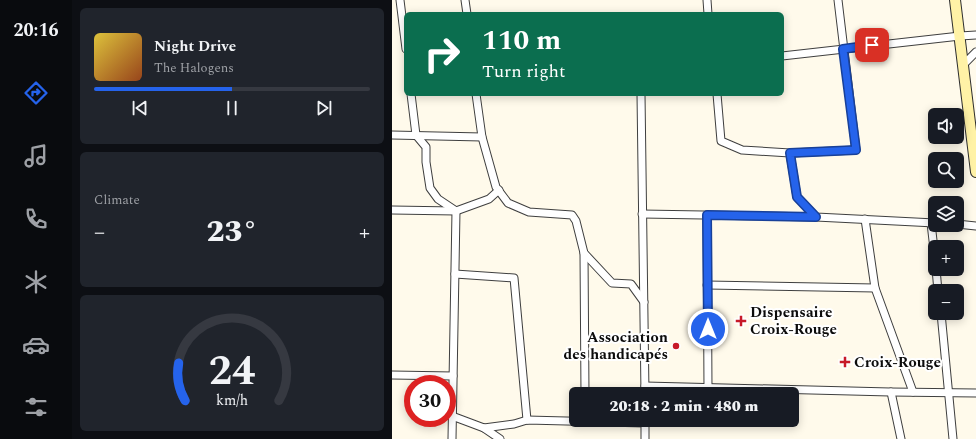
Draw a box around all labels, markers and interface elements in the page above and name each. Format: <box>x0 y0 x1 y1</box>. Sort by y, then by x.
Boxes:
text: 20:16 <box>13 17 59 44</box>
text: 110 m <box>482 19 561 62</box>
icon: right <box>416 28 468 80</box>
pin <box>855 28 889 62</box>
icon: arrive <box>861 34 883 56</box>
text: Night Drive <box>154 35 236 58</box>
text: The Halogens <box>154 58 234 78</box>
text: Turn right <box>482 58 565 85</box>
icon: directions <box>22 79 50 107</box>
icon: previous <box>129 97 151 119</box>
icon: pause <box>221 97 243 119</box>
icon: next <box>313 97 335 119</box>
map controls <box>928 108 964 320</box>
button: sound <box>928 108 964 144</box>
icon: music <box>22 142 50 170</box>
button: search <box>928 152 964 188</box>
text: Climate <box>94 190 140 210</box>
button: layers <box>928 196 964 232</box>
icon: phone <box>22 205 50 233</box>
text: 23° <box>207 209 258 255</box>
text: − <box>94 216 105 249</box>
text: + <box>359 216 370 249</box>
button: + <box>928 240 964 276</box>
icon: climate <box>22 268 50 296</box>
button: − <box>928 284 964 320</box>
place label: Dispensaire Croix-Rouge <box>750 301 837 341</box>
position arrow <box>687 308 729 350</box>
marker: Dispensaire Croix-Rouge <box>735 315 747 327</box>
place label: Association des handicapés <box>564 326 668 366</box>
icon: car <box>22 331 50 359</box>
text: 24 <box>209 340 255 403</box>
marker: Association des handicapés <box>671 341 681 351</box>
place label: Croix-Rouge <box>854 351 941 374</box>
marker: Croix-Rouge <box>839 356 851 368</box>
speed limit sign: 30 <box>404 375 456 427</box>
text: km/h <box>216 390 248 412</box>
icon: filters <box>22 393 50 421</box>
text: 20:18 · 2 min · 480 m <box>610 395 758 418</box>

